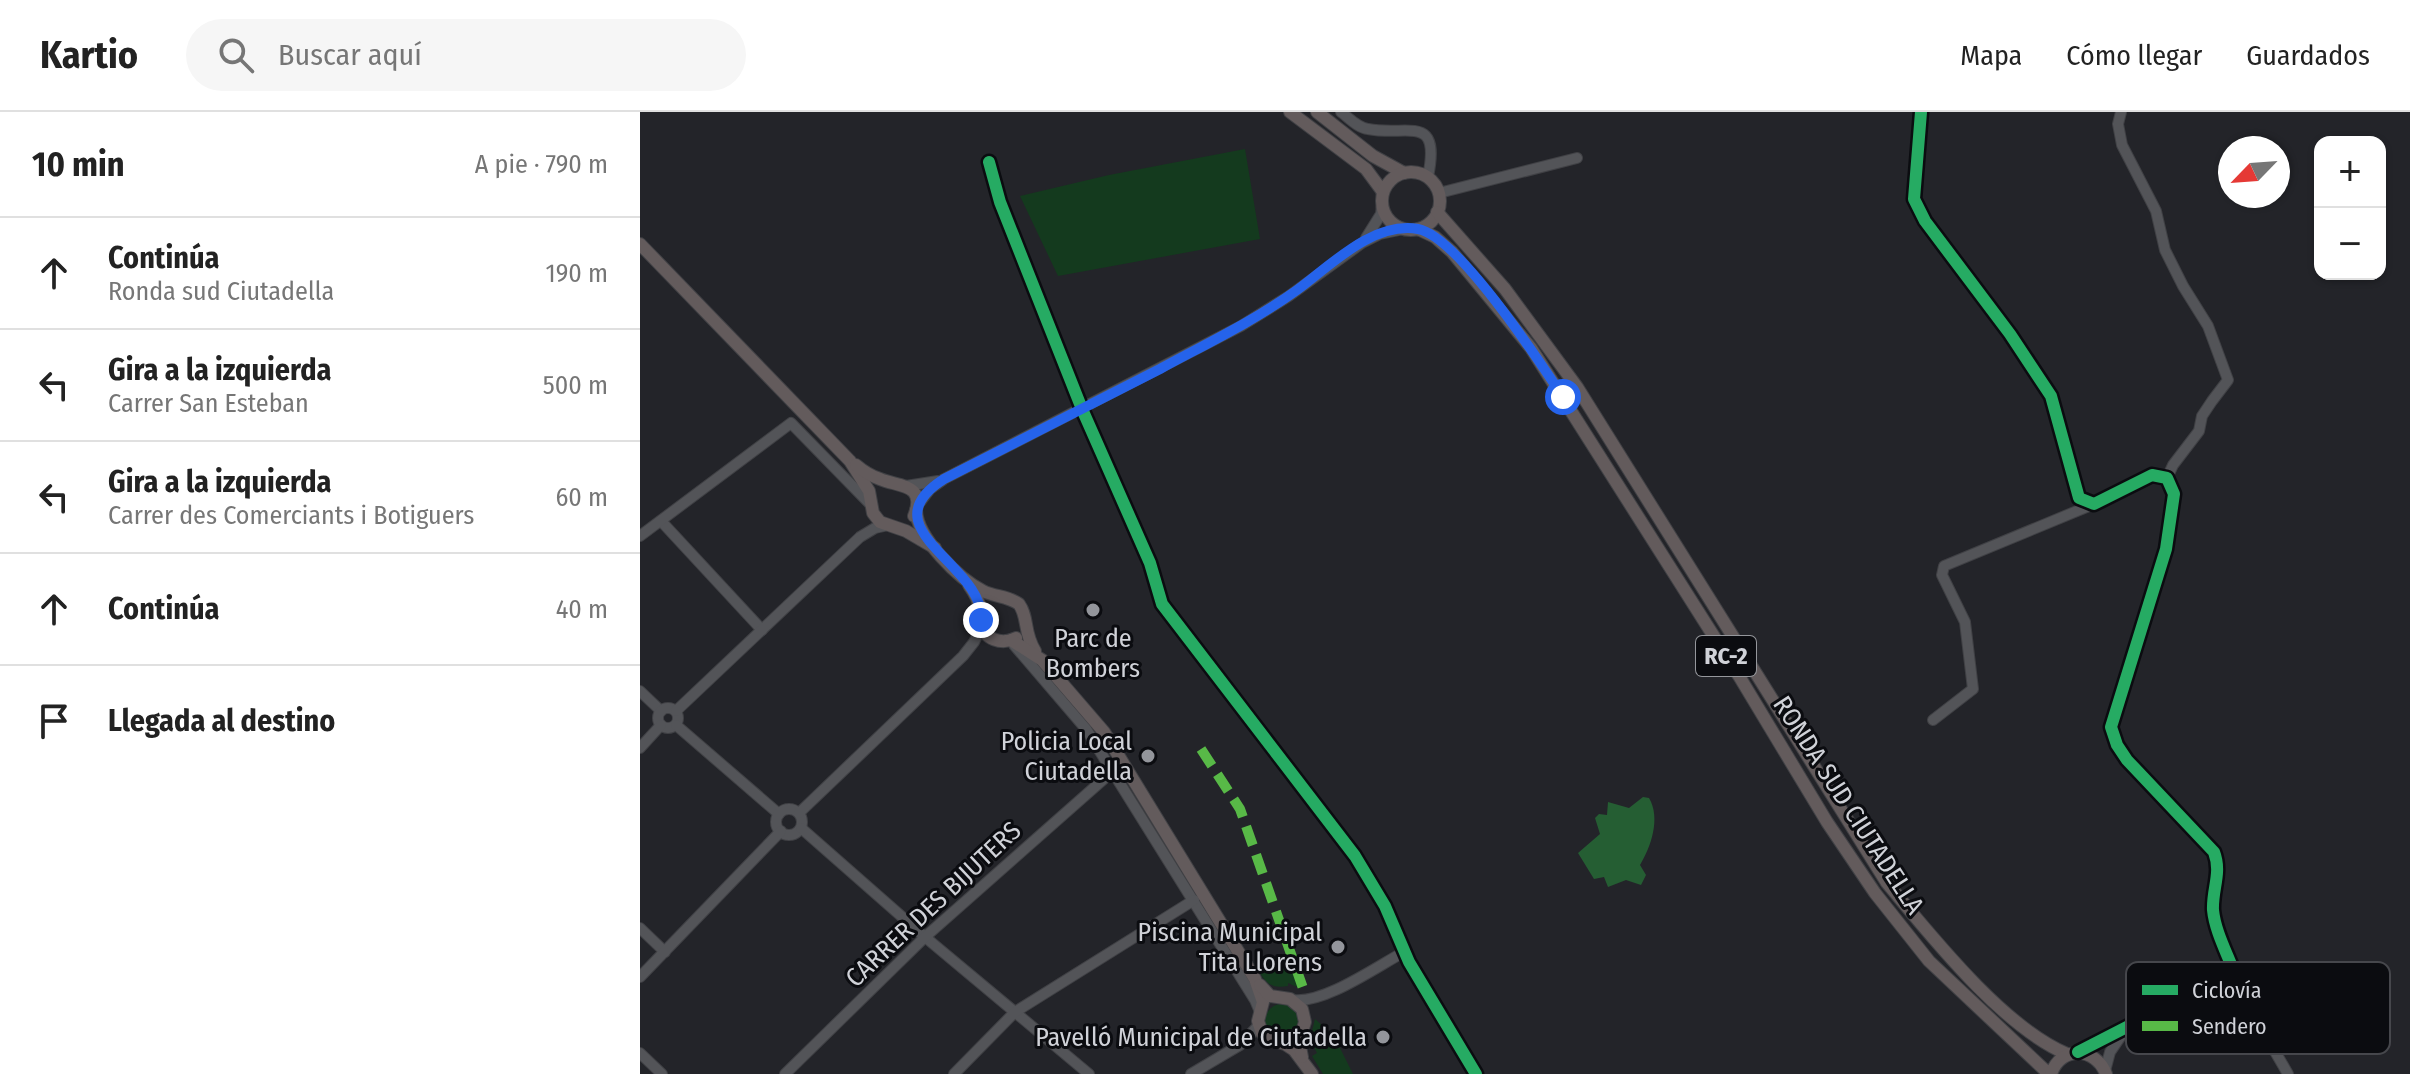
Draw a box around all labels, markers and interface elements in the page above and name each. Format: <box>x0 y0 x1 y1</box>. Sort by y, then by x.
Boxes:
search box <box>186 19 746 91</box>
text: Kartio <box>40 32 138 78</box>
icon: search <box>214 33 258 77</box>
text: Buscar aquí <box>278 37 422 73</box>
text: Mapa <box>1960 39 2022 72</box>
text: Cómo llegar <box>2066 39 2202 72</box>
text: Guardados <box>2246 39 2370 72</box>
north arrow <box>2218 136 2290 208</box>
map controls <box>2314 136 2386 280</box>
button: + <box>2314 136 2386 208</box>
text: 10 min <box>32 144 125 185</box>
text: A pie · 790 m <box>475 149 608 180</box>
button: − <box>2314 208 2386 280</box>
text: Continúa <box>108 240 219 276</box>
icon: ahead <box>32 251 76 295</box>
text: 190 m <box>546 258 608 289</box>
text: Ronda sud Ciutadella <box>108 276 334 307</box>
text: Gira a la izquierda <box>108 352 331 388</box>
icon: left <box>32 363 76 407</box>
text: 500 m <box>543 370 608 401</box>
route start <box>1545 379 1581 415</box>
text: Carrer San Esteban <box>108 388 309 419</box>
text: Gira a la izquierda <box>108 464 331 500</box>
icon: left <box>32 475 76 519</box>
text: 60 m <box>555 482 608 513</box>
text: Carrer des Comerciants i Botiguers <box>108 500 474 531</box>
icon: ahead <box>32 587 76 631</box>
text: Continúa <box>108 591 219 627</box>
text: 40 m <box>556 594 608 625</box>
marker: Parc de Bombers <box>1084 601 1102 619</box>
route end <box>963 602 999 638</box>
place label: Parc de Bombers <box>1046 623 1140 684</box>
road number: RC-2 <box>1696 636 1756 676</box>
street label: RONDA SUD CIUTADELLA <box>1766 690 1931 920</box>
icon: arrive <box>32 699 76 743</box>
text: Llegada al destino <box>108 703 335 739</box>
place label: Policia Local Ciutadella <box>1001 726 1132 787</box>
marker: Policia Local Ciutadella <box>1139 747 1157 765</box>
street label: CARRER DES BIJUTERS <box>839 815 1027 994</box>
place label: Piscina Municipal Tita Llorens <box>1138 917 1322 978</box>
marker: Piscina Municipal Tita Llorens <box>1329 938 1347 956</box>
legend <box>2126 962 2390 1054</box>
text: Ciclovía <box>2192 977 2261 1004</box>
text: Sendero <box>2192 1013 2267 1040</box>
place label: Pavelló Municipal de Ciutadella <box>1035 1022 1367 1053</box>
marker: Pavelló Municipal de Ciutadella <box>1374 1028 1392 1046</box>

